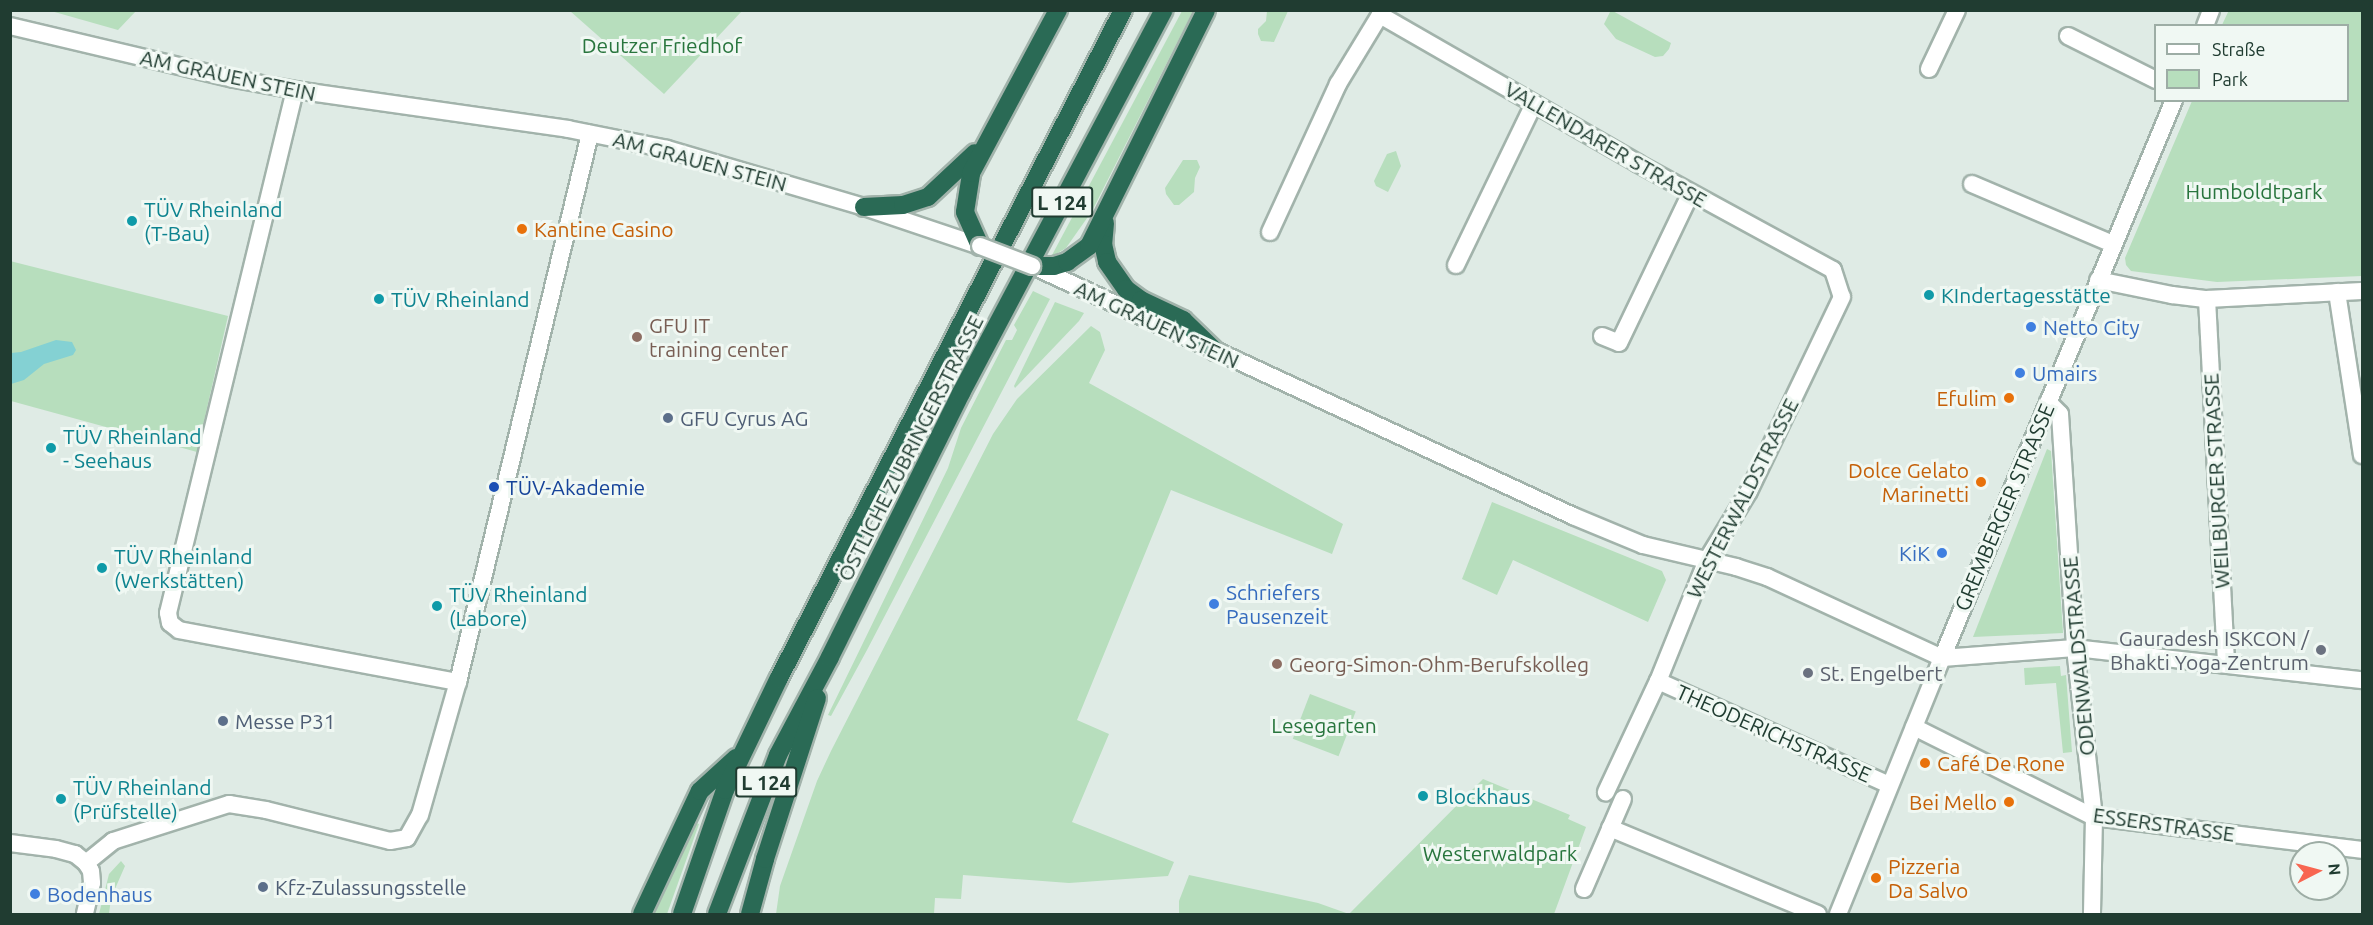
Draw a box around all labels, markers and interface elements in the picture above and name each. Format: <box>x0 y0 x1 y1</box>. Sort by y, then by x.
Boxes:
legend <box>2154 24 2349 102</box>
park label: Deutzer Friedhof <box>582 32 742 58</box>
text: Straße <box>2212 39 2265 59</box>
street label: AM GRAUEN STEIN <box>138 44 318 106</box>
text: Park <box>2212 69 2248 89</box>
street label: VALLENDARER STRASSE <box>1500 76 1712 212</box>
street label: AM GRAUEN STEIN <box>610 126 790 196</box>
park label: Humboldtpark <box>2185 178 2323 204</box>
road number: L 124 <box>1030 185 1094 219</box>
place label: TÜV Rheinland (T-Bau) <box>144 196 283 246</box>
marker: TÜV Rheinland (T-Bau) <box>125 214 139 228</box>
place label: Kantine Casino <box>534 216 673 242</box>
marker: Kantine Casino <box>515 222 529 236</box>
street label: AM GRAUEN STEIN <box>1071 275 1243 373</box>
place label: KIndertagesstätte <box>1941 282 2111 308</box>
place label: TÜV Rheinland <box>391 286 530 312</box>
marker: KIndertagesstätte <box>1922 288 1936 302</box>
marker: TÜV Rheinland <box>372 292 386 306</box>
street label: ÖSTLICHE ZUBRINGERSTRASSE <box>832 311 988 585</box>
place label: GFU IT training center <box>649 312 788 362</box>
place label: Netto City <box>2043 314 2140 340</box>
marker: Netto City <box>2024 320 2038 334</box>
marker: GFU IT training center <box>630 330 644 344</box>
place label: Umairs <box>2032 360 2097 386</box>
marker: Umairs <box>2013 366 2027 380</box>
street label: WEILBURGER STRASSE <box>2198 373 2234 589</box>
place label: Efulim <box>1936 385 1997 411</box>
marker: Efulim <box>2002 391 2016 405</box>
street label: WESTERWALDSTRASSE <box>1681 394 1803 602</box>
street label: GREMBERGER STRASSE <box>1949 400 2059 614</box>
place label: GFU Cyrus AG <box>680 405 808 431</box>
marker: GFU Cyrus AG <box>661 411 675 425</box>
place label: TÜV Rheinland - Seehaus <box>63 423 202 473</box>
marker: TÜV Rheinland - Seehaus <box>44 441 58 455</box>
place label: Dolce Gelato Marinetti <box>1848 457 1969 507</box>
place label: TÜV-Akademie <box>506 474 645 500</box>
marker: Dolce Gelato Marinetti <box>1974 475 1988 489</box>
marker: TÜV-Akademie <box>487 480 501 494</box>
place label: KiK <box>1899 540 1930 566</box>
place label: TÜV Rheinland (Werkstätten) <box>114 543 253 593</box>
marker: KiK <box>1935 546 1949 560</box>
street label: ODENWALDSTRASSE <box>2057 555 2099 757</box>
marker: TÜV Rheinland (Werkstätten) <box>95 561 109 575</box>
place label: Schriefers Pausenzeit <box>1226 579 1328 629</box>
place label: TÜV Rheinland (Labore) <box>449 581 588 631</box>
marker: Schriefers Pausenzeit <box>1207 597 1221 611</box>
marker: TÜV Rheinland (Labore) <box>430 599 444 613</box>
place label: Gauradesh ISKCON / Bhakti Yoga-Zentrum <box>2110 625 2309 675</box>
marker: Gauradesh ISKCON / Bhakti Yoga-Zentrum <box>2314 643 2328 657</box>
place label: Georg-Simon-Ohm-Berufskolleg <box>1289 651 1589 677</box>
marker: Georg-Simon-Ohm-Berufskolleg <box>1270 657 1284 671</box>
place label: St. Engelbert <box>1820 660 1943 686</box>
marker: St. Engelbert <box>1801 666 1815 680</box>
street label: THEODERICHSTRASSE <box>1673 679 1875 787</box>
place label: Messe P31 <box>235 708 336 734</box>
park label: Lesegarten <box>1271 712 1377 738</box>
marker: Messe P31 <box>216 714 230 728</box>
place label: Café De Rone <box>1937 750 2065 776</box>
marker: Café De Rone <box>1918 756 1932 770</box>
road number: L 124 <box>734 765 798 799</box>
place label: TÜV Rheinland (Prüfstelle) <box>73 774 212 824</box>
place label: Blockhaus <box>1435 783 1530 809</box>
marker: Blockhaus <box>1416 789 1430 803</box>
place label: Bei Mello <box>1909 789 1997 815</box>
marker: TÜV Rheinland (Prüfstelle) <box>54 792 68 806</box>
marker: Bei Mello <box>2002 795 2016 809</box>
street label: ESSERSTRASSE <box>2092 802 2236 846</box>
park label: Westerwaldpark <box>1423 840 1577 866</box>
north arrow <box>2289 841 2349 901</box>
place label: Pizzeria Da Salvo <box>1888 853 1968 903</box>
text: N <box>2325 862 2344 876</box>
marker: Pizzeria Da Salvo <box>1869 871 1883 885</box>
place label: Kfz-Zulassungsstelle <box>275 874 466 900</box>
marker: Kfz-Zulassungsstelle <box>256 880 270 894</box>
place label: Bodenhaus <box>47 881 152 907</box>
marker: Bodenhaus <box>28 887 42 901</box>

